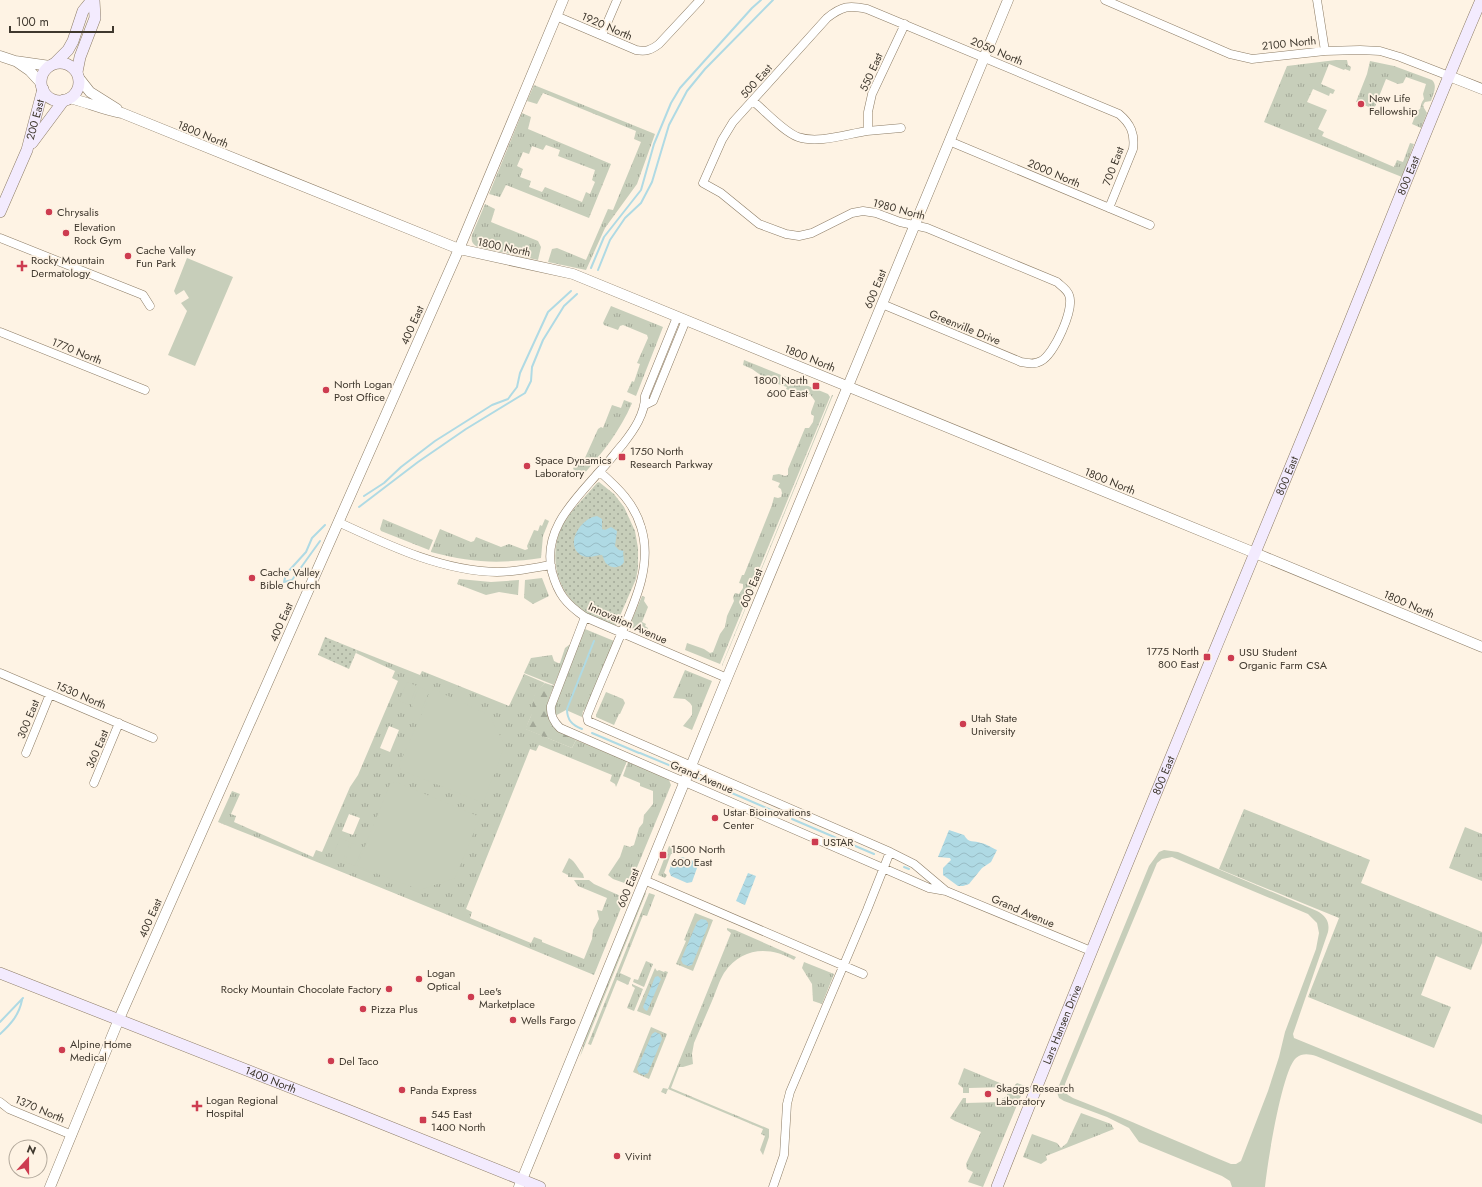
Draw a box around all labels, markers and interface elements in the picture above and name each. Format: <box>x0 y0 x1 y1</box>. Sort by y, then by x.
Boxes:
scale bar <box>10 8 113 34</box>
street label: 1920 North <box>579 8 635 44</box>
text: 100 m <box>16 13 49 31</box>
street label: 2100 North <box>1261 32 1317 54</box>
street label: 2050 North <box>968 33 1026 69</box>
street label: 550 East <box>855 50 887 94</box>
street label: 500 East <box>736 60 776 102</box>
place label: New Life Fellowship <box>1369 90 1418 119</box>
street label: 200 East <box>22 97 48 142</box>
marker: New Life Fellowship <box>1356 99 1366 109</box>
street label: 1800 North <box>175 116 231 152</box>
street label: 700 East <box>1098 144 1128 188</box>
street label: 800 East <box>1393 153 1424 197</box>
street label: 2000 North <box>1025 155 1083 191</box>
street label: 1980 North <box>871 194 927 224</box>
place label: Chrysalis <box>57 204 99 220</box>
marker: Chrysalis <box>44 207 54 217</box>
place label: Elevation Rock Gym <box>74 219 122 248</box>
marker: Elevation Rock Gym <box>61 228 71 238</box>
street label: 1800 North <box>476 234 532 260</box>
place label: Cache Valley Fun Park <box>136 242 196 271</box>
marker: Cache Valley Fun Park <box>123 251 133 261</box>
place label: Rocky Mountain Dermatology <box>31 252 105 281</box>
marker: Rocky Mountain Dermatology <box>16 260 28 272</box>
street label: 600 East <box>860 267 890 311</box>
street label: 400 East <box>396 303 428 347</box>
street label: Greenville Drive <box>927 305 1003 349</box>
street label: 1770 North <box>49 334 105 368</box>
street label: 1800 North <box>782 340 838 376</box>
place label: 1800 North 600 East <box>754 372 808 401</box>
place label: North Logan Post Office <box>334 376 392 405</box>
marker: 1800 North 600 East <box>811 381 821 391</box>
marker: North Logan Post Office <box>321 385 331 395</box>
place label: 1750 North Research Parkway <box>630 443 713 472</box>
place label: Space Dynamics Laboratory <box>535 452 612 481</box>
marker: 1750 North Research Parkway <box>617 452 627 462</box>
street label: 800 East <box>1272 453 1302 498</box>
marker: Space Dynamics Laboratory <box>522 461 532 471</box>
street label: 1800 North <box>1082 463 1138 499</box>
place label: Cache Valley Bible Church <box>260 564 321 593</box>
street label: 600 East <box>736 566 767 610</box>
marker: Cache Valley Bible Church <box>247 573 257 583</box>
street label: 1800 North <box>1381 586 1437 622</box>
street label: Innovation Avenue <box>586 598 670 648</box>
street label: 400 East <box>265 600 297 644</box>
place label: 1775 North 800 East <box>1146 643 1199 672</box>
place label: USU Student Organic Farm CSA <box>1239 644 1328 673</box>
marker: 1775 North 800 East <box>1202 652 1212 662</box>
marker: USU Student Organic Farm CSA <box>1226 653 1236 663</box>
street label: 1530 North <box>53 677 109 713</box>
street label: 300 East <box>13 697 43 741</box>
place label: Utah State University <box>971 710 1017 739</box>
marker: Utah State University <box>958 719 968 729</box>
street label: 360 East <box>82 727 112 771</box>
street label: 800 East <box>1148 753 1179 797</box>
street label: Grand Avenue <box>668 757 736 798</box>
place label: Ustar Bioinovations Center <box>723 804 811 833</box>
marker: Ustar Bioinovations Center <box>710 813 720 823</box>
place label: USTAR <box>823 834 854 850</box>
marker: USTAR <box>810 837 820 847</box>
place label: 1500 North 600 East <box>671 841 725 870</box>
marker: 1500 North 600 East <box>658 850 668 860</box>
street label: 600 East <box>613 866 643 910</box>
street label: Grand Avenue <box>989 891 1057 932</box>
street label: 400 East <box>134 896 166 940</box>
place label: Logan Optical <box>427 965 461 994</box>
marker: Logan Optical <box>414 974 424 984</box>
place label: Rocky Mountain Chocolate Factory <box>221 981 381 997</box>
street label: Lars Hansen Drive <box>1039 982 1085 1067</box>
place label: Lee's Marketplace <box>479 983 535 1012</box>
marker: Rocky Mountain Chocolate Factory <box>384 984 394 994</box>
marker: Lee's Marketplace <box>466 992 476 1002</box>
place label: Pizza Plus <box>371 1001 418 1017</box>
marker: Pizza Plus <box>358 1004 368 1014</box>
place label: Wells Fargo <box>521 1012 576 1028</box>
marker: Wells Fargo <box>508 1015 518 1025</box>
place label: Alpine Home Medical <box>70 1036 132 1065</box>
marker: Alpine Home Medical <box>57 1045 67 1055</box>
place label: Del Taco <box>339 1053 379 1069</box>
marker: Del Taco <box>326 1056 336 1066</box>
street label: 1400 North <box>242 1062 299 1097</box>
place label: Skaggs Research Laboratory <box>996 1080 1074 1109</box>
place label: Panda Express <box>410 1082 477 1098</box>
marker: Panda Express <box>397 1085 407 1095</box>
marker: Skaggs Research Laboratory <box>983 1089 993 1099</box>
street label: 1370 North <box>12 1091 68 1127</box>
place label: Logan Regional Hospital <box>206 1092 278 1121</box>
marker: Logan Regional Hospital <box>191 1100 203 1112</box>
place label: 545 East 1400 North <box>431 1106 486 1135</box>
marker: 545 East 1400 North <box>418 1115 428 1125</box>
north arrow <box>8 1139 48 1179</box>
text: N <box>25 1141 39 1159</box>
place label: Vivint <box>625 1148 652 1164</box>
marker: Vivint <box>612 1151 622 1161</box>

